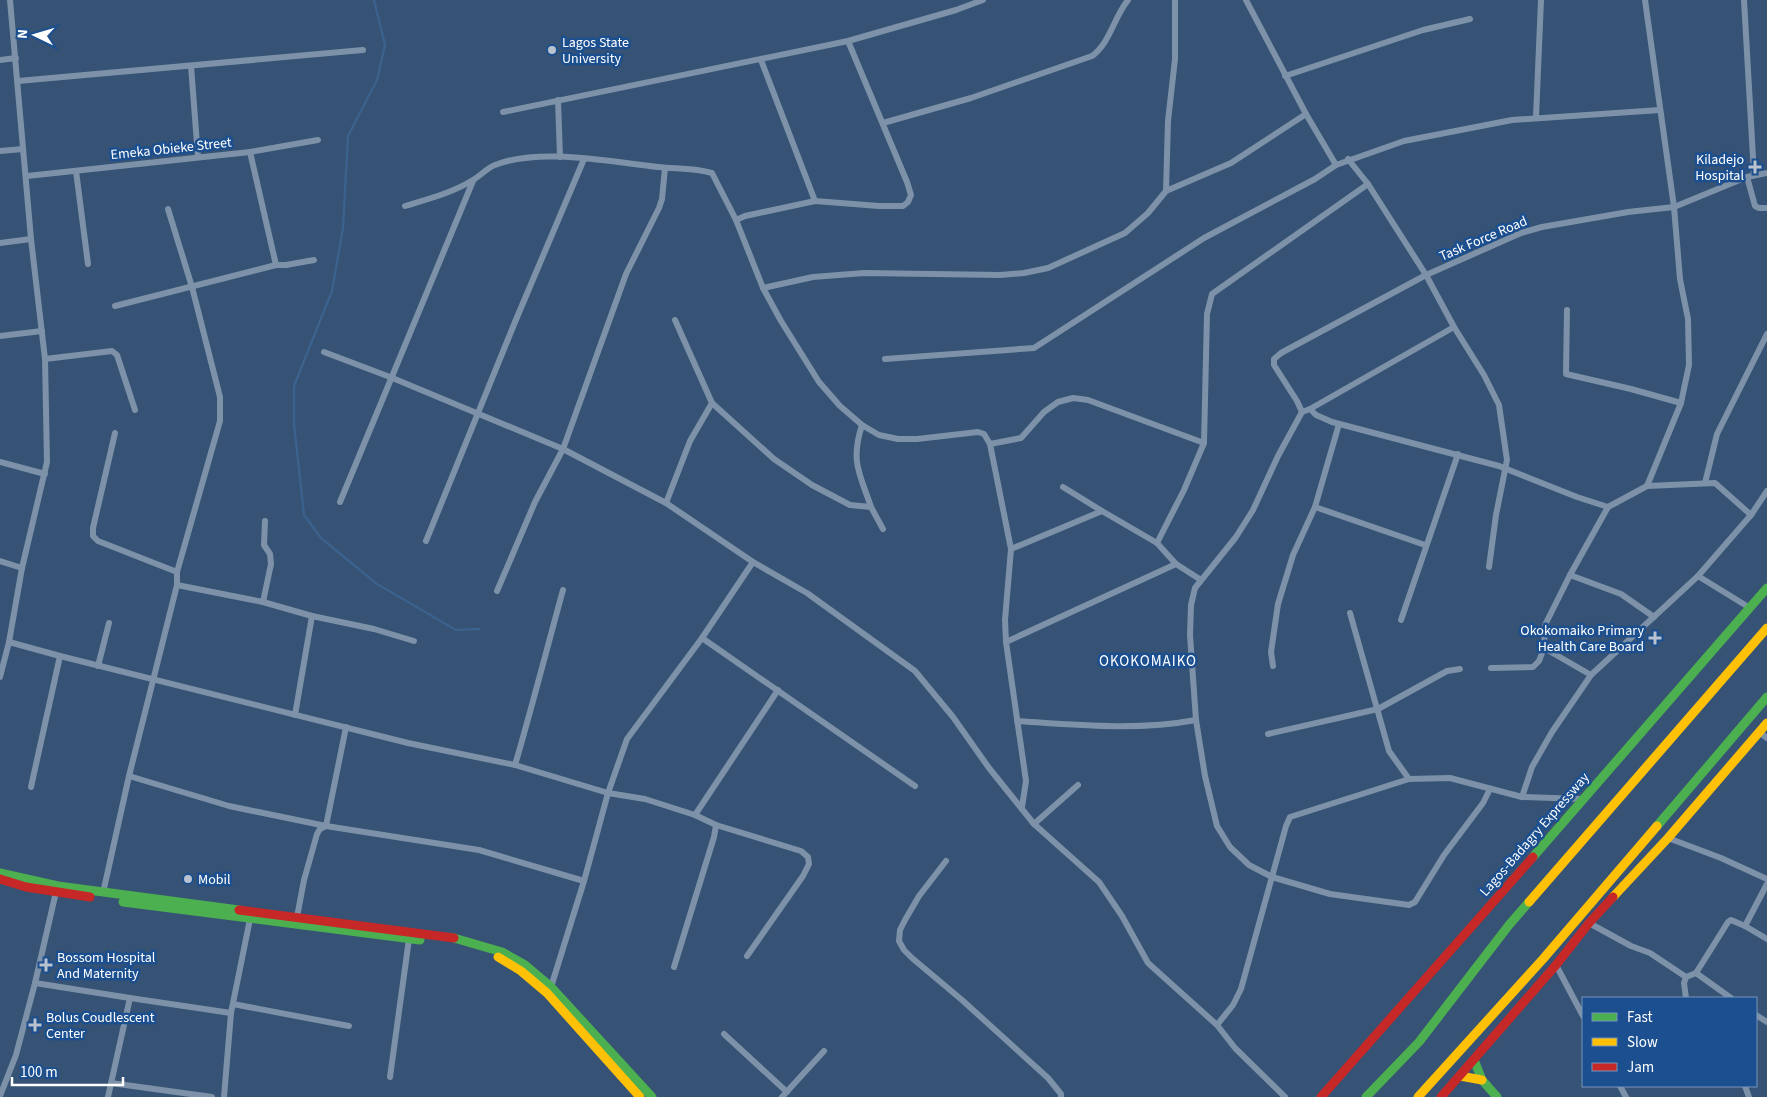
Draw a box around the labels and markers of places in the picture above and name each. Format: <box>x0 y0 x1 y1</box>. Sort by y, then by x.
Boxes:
place label: Lagos State University <box>562 33 629 69</box>
marker: Lagos State University <box>546 44 558 56</box>
place label: Kiladejo Hospital <box>1695 150 1744 186</box>
marker: Kiladejo Hospital <box>1748 160 1762 174</box>
place label: Okokomaiko Primary Health Care Board <box>1520 621 1644 657</box>
marker: Okokomaiko Primary Health Care Board <box>1648 631 1662 645</box>
place label: Mobil <box>198 870 231 890</box>
marker: Mobil <box>182 873 194 885</box>
place label: Bossom Hospital And Maternity <box>57 948 156 984</box>
marker: Bossom Hospital And Maternity <box>39 958 53 972</box>
place label: Bolus Coudlescent Center <box>46 1008 155 1044</box>
marker: Bolus Coudlescent Center <box>28 1018 42 1032</box>

